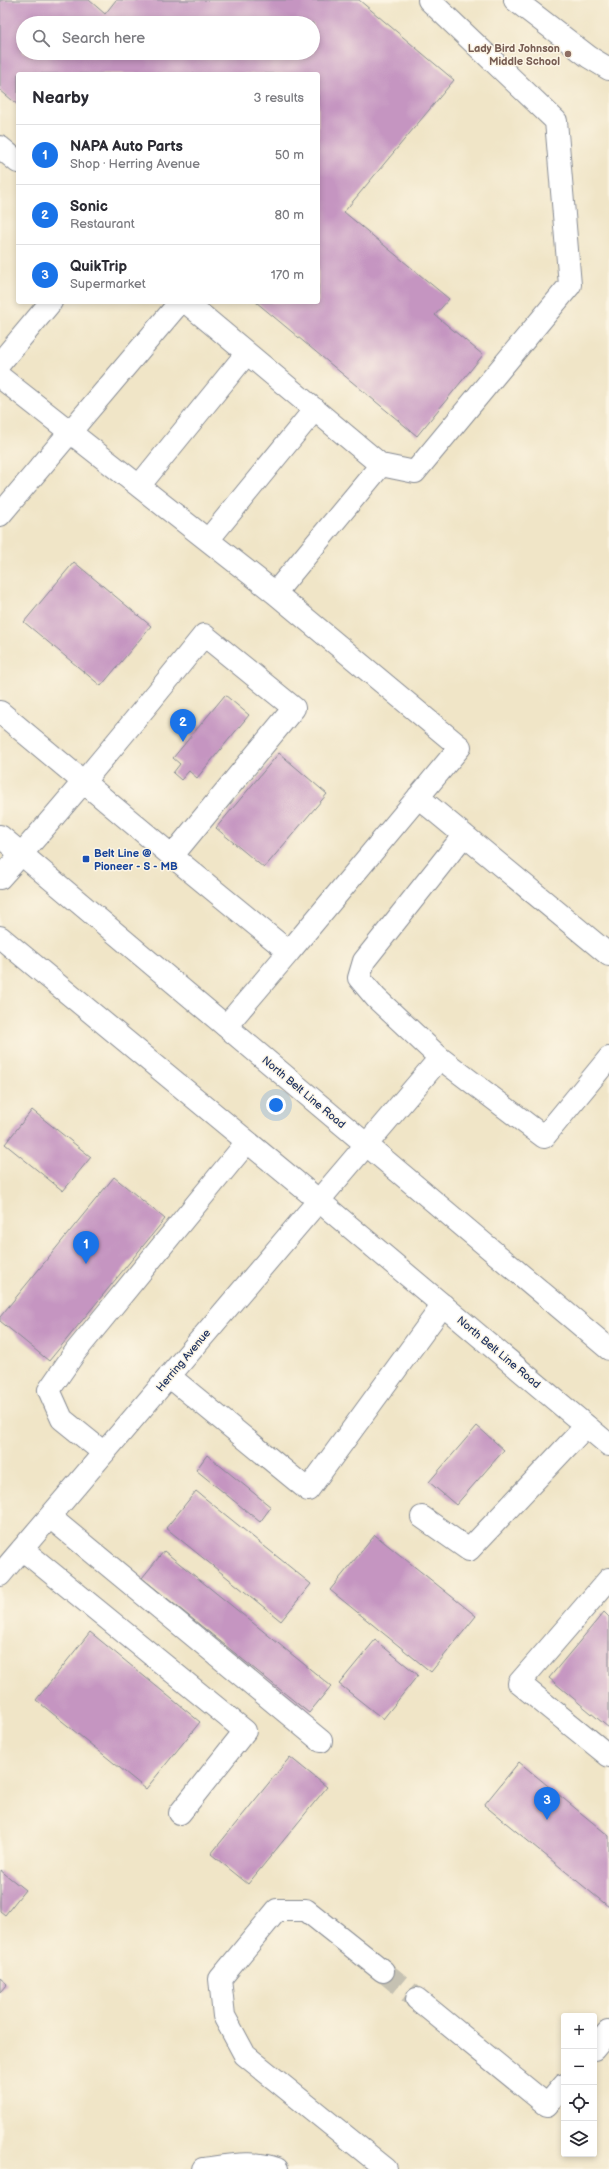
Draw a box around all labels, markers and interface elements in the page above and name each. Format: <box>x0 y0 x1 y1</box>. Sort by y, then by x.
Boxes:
search box <box>16 16 320 60</box>
icon: search <box>30 27 52 49</box>
text: Search here <box>62 29 145 48</box>
place label: Lady Bird Johnson Middle School <box>468 42 560 68</box>
marker: Lady Bird Johnson Middle School <box>563 49 573 59</box>
text: Nearby <box>32 88 89 108</box>
text: 3 results <box>253 90 304 106</box>
text: NAPA Auto Parts <box>70 137 183 156</box>
text: 1 <box>42 147 48 163</box>
text: 50 m <box>275 147 304 163</box>
text: Shop · Herring Avenue <box>70 156 200 172</box>
text: Sonic <box>70 197 108 216</box>
text: 2 <box>41 207 49 223</box>
text: 80 m <box>275 207 304 223</box>
text: Restaurant <box>70 216 135 232</box>
text: QuikTrip <box>70 257 127 276</box>
text: 3 <box>41 267 49 283</box>
text: 170 m <box>271 267 304 283</box>
text: Supermarket <box>70 276 146 292</box>
pin: 2 <box>170 709 196 742</box>
place label: Belt Line @ Pioneer - S - MB <box>94 847 178 873</box>
marker: Belt Line @ Pioneer - S - MB <box>81 854 91 864</box>
street label: North Belt Line Road <box>259 1054 348 1131</box>
your location <box>266 1095 286 1115</box>
pin: 1 <box>73 1231 99 1264</box>
street label: North Belt Line Road <box>454 1314 543 1391</box>
street label: Herring Avenue <box>153 1326 214 1394</box>
pin: 3 <box>534 1787 560 1820</box>
map controls <box>561 2013 597 2157</box>
button: + <box>561 2013 597 2049</box>
button: − <box>561 2049 597 2085</box>
button: locate <box>561 2085 597 2121</box>
button: layers <box>561 2121 597 2157</box>

